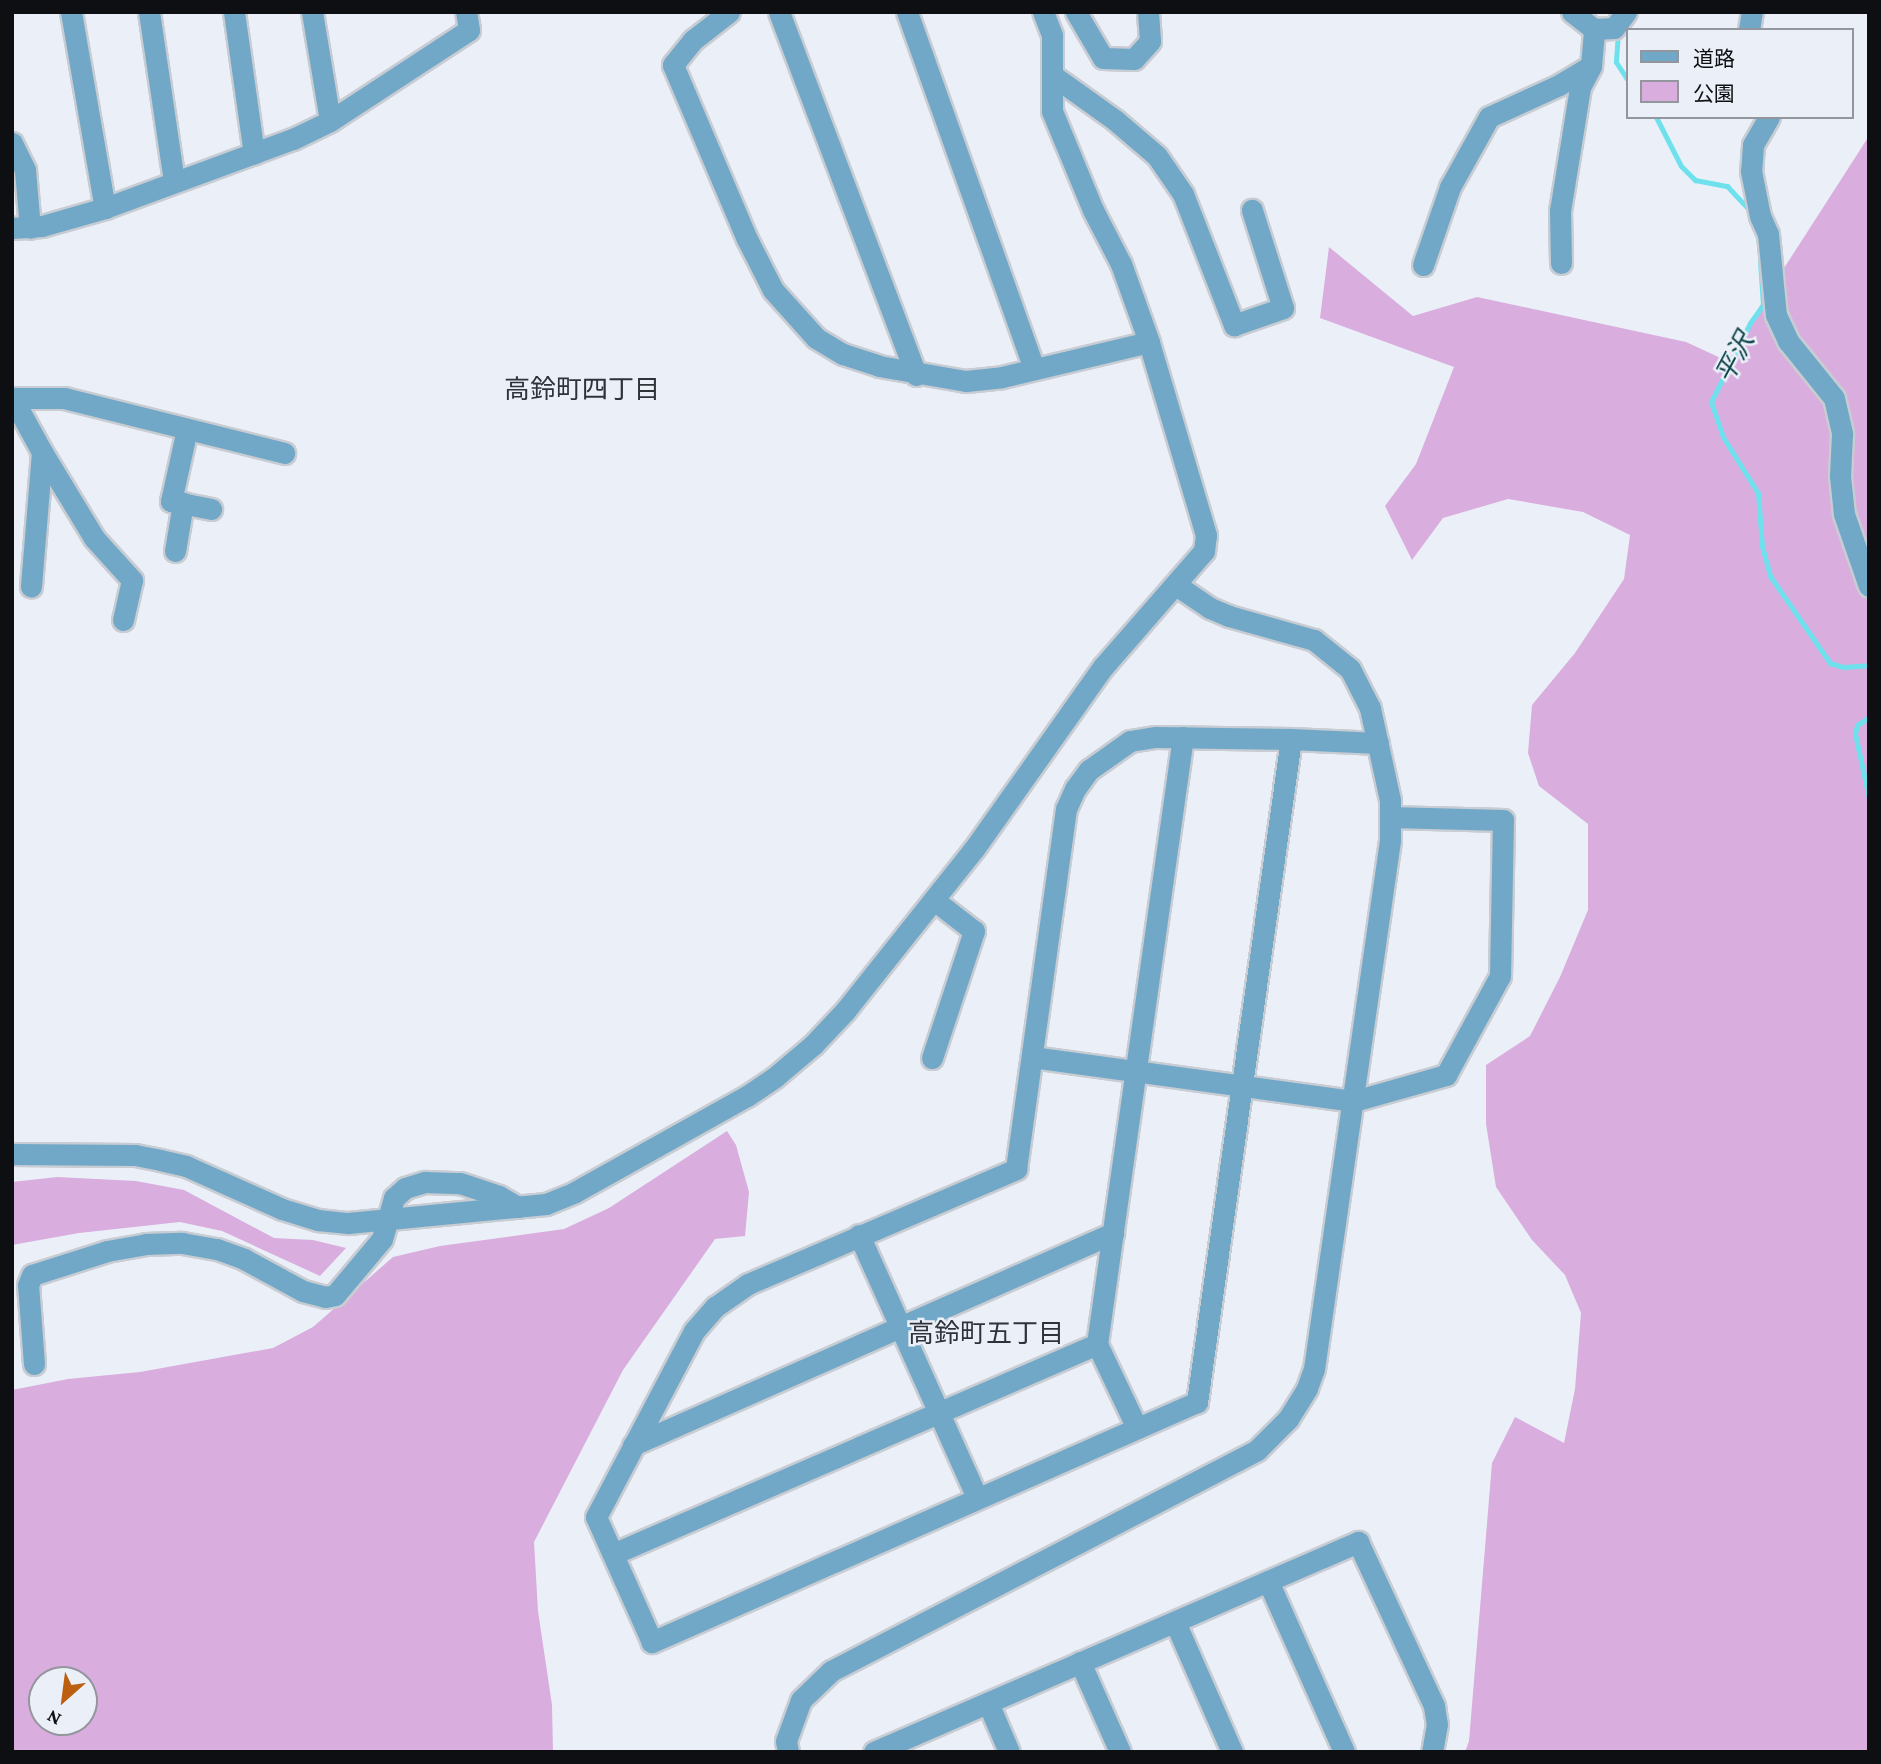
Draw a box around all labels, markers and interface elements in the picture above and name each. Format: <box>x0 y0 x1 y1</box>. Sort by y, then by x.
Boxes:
legend <box>1626 28 1853 119</box>
text: 道路 <box>1693 47 1735 71</box>
text: 公園 <box>1693 82 1735 106</box>
water label: 平沢 <box>1709 328 1761 388</box>
district label: 高鈴町四丁目 <box>504 374 660 406</box>
district label: 高鈴町五丁目 <box>908 1318 1064 1350</box>
north arrow <box>28 1666 98 1736</box>
text: N <box>43 1706 65 1731</box>

